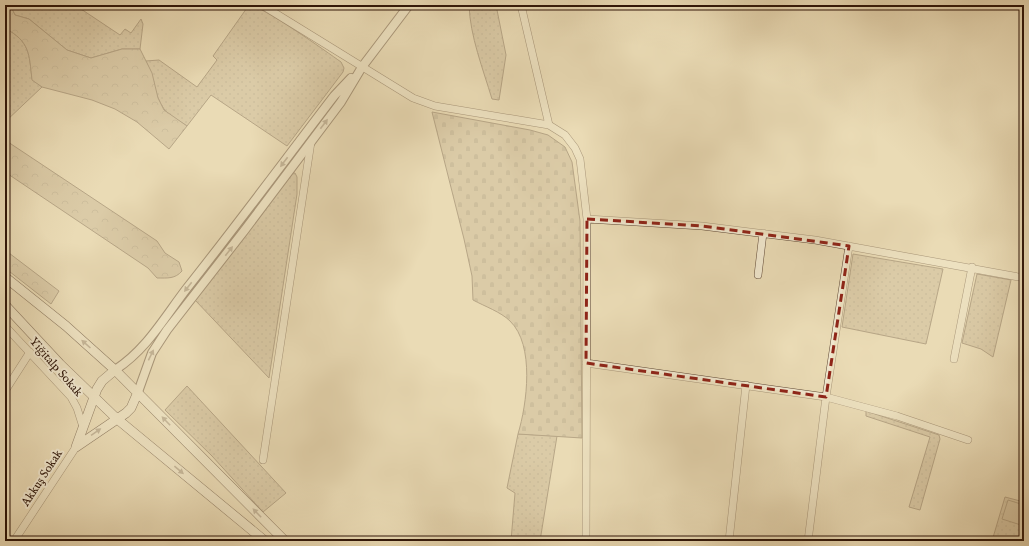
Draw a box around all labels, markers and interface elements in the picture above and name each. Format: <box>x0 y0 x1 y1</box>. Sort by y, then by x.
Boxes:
one-way arrow <box>319 119 328 130</box>
one-way arrow <box>280 157 288 168</box>
one-way arrow <box>224 245 233 256</box>
one-way arrow <box>183 282 192 293</box>
street label: Yiğitalp Sokak <box>25 334 86 401</box>
one-way arrow <box>81 339 91 348</box>
one-way arrow <box>148 349 154 361</box>
one-way arrow <box>161 416 171 426</box>
one-way arrow <box>91 428 101 436</box>
street label: Akkuş Sokak <box>18 446 66 510</box>
one-way arrow <box>174 465 184 474</box>
one-way arrow <box>252 508 262 518</box>

